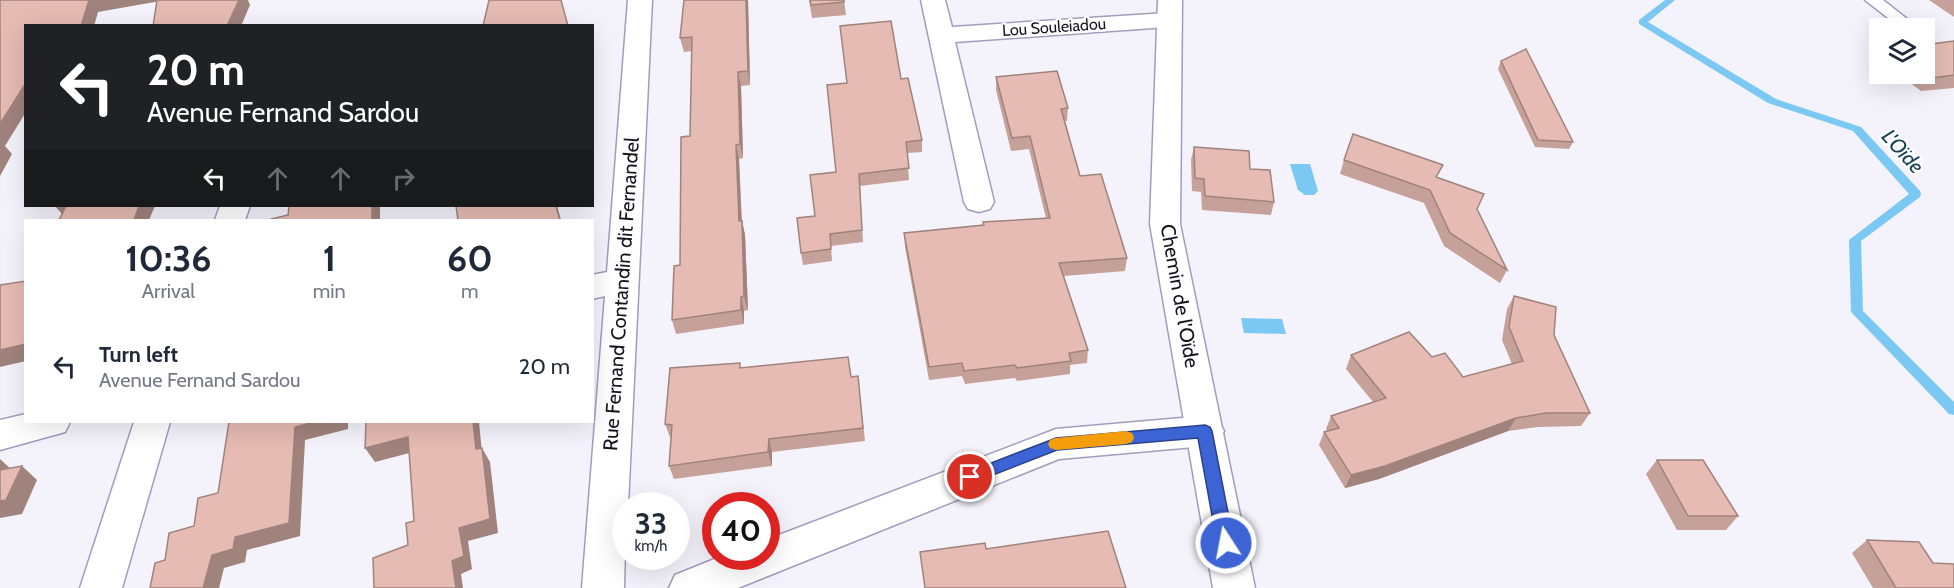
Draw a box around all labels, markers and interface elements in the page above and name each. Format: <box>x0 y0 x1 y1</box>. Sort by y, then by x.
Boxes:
street label: Lou Souleiadou <box>1001 14 1107 40</box>
map controls <box>1869 18 1935 84</box>
button: layers <box>1869 18 1935 84</box>
text: 20 m <box>147 44 245 96</box>
icon: left <box>48 48 126 126</box>
text: Avenue Fernand Sardou <box>147 96 419 129</box>
water label: L'Oïde <box>1877 124 1929 178</box>
street label: Rue Fernand Contandin dit Fernandel <box>598 136 644 452</box>
icon: left <box>198 162 231 195</box>
icon: ahead <box>261 162 294 195</box>
icon: ahead <box>324 162 357 195</box>
icon: right <box>387 162 420 195</box>
street label: Chemin de l'Oïde <box>1156 222 1204 370</box>
text: 10:36 <box>125 236 212 280</box>
text: 1 <box>323 236 336 280</box>
text: 60 <box>447 236 493 280</box>
text: Arrival <box>142 279 195 303</box>
text: min <box>313 279 346 303</box>
text: m <box>461 279 479 303</box>
text: Turn left <box>99 341 178 368</box>
icon: left <box>48 350 81 383</box>
text: 20 m <box>519 353 570 380</box>
text: Avenue Fernand Sardou <box>99 368 301 392</box>
pin <box>944 451 995 502</box>
icon: arrive <box>953 460 986 493</box>
speed limit sign: 40 <box>702 492 780 570</box>
text: 33 <box>635 505 667 542</box>
position arrow <box>1194 511 1258 575</box>
text: km/h <box>635 537 667 555</box>

